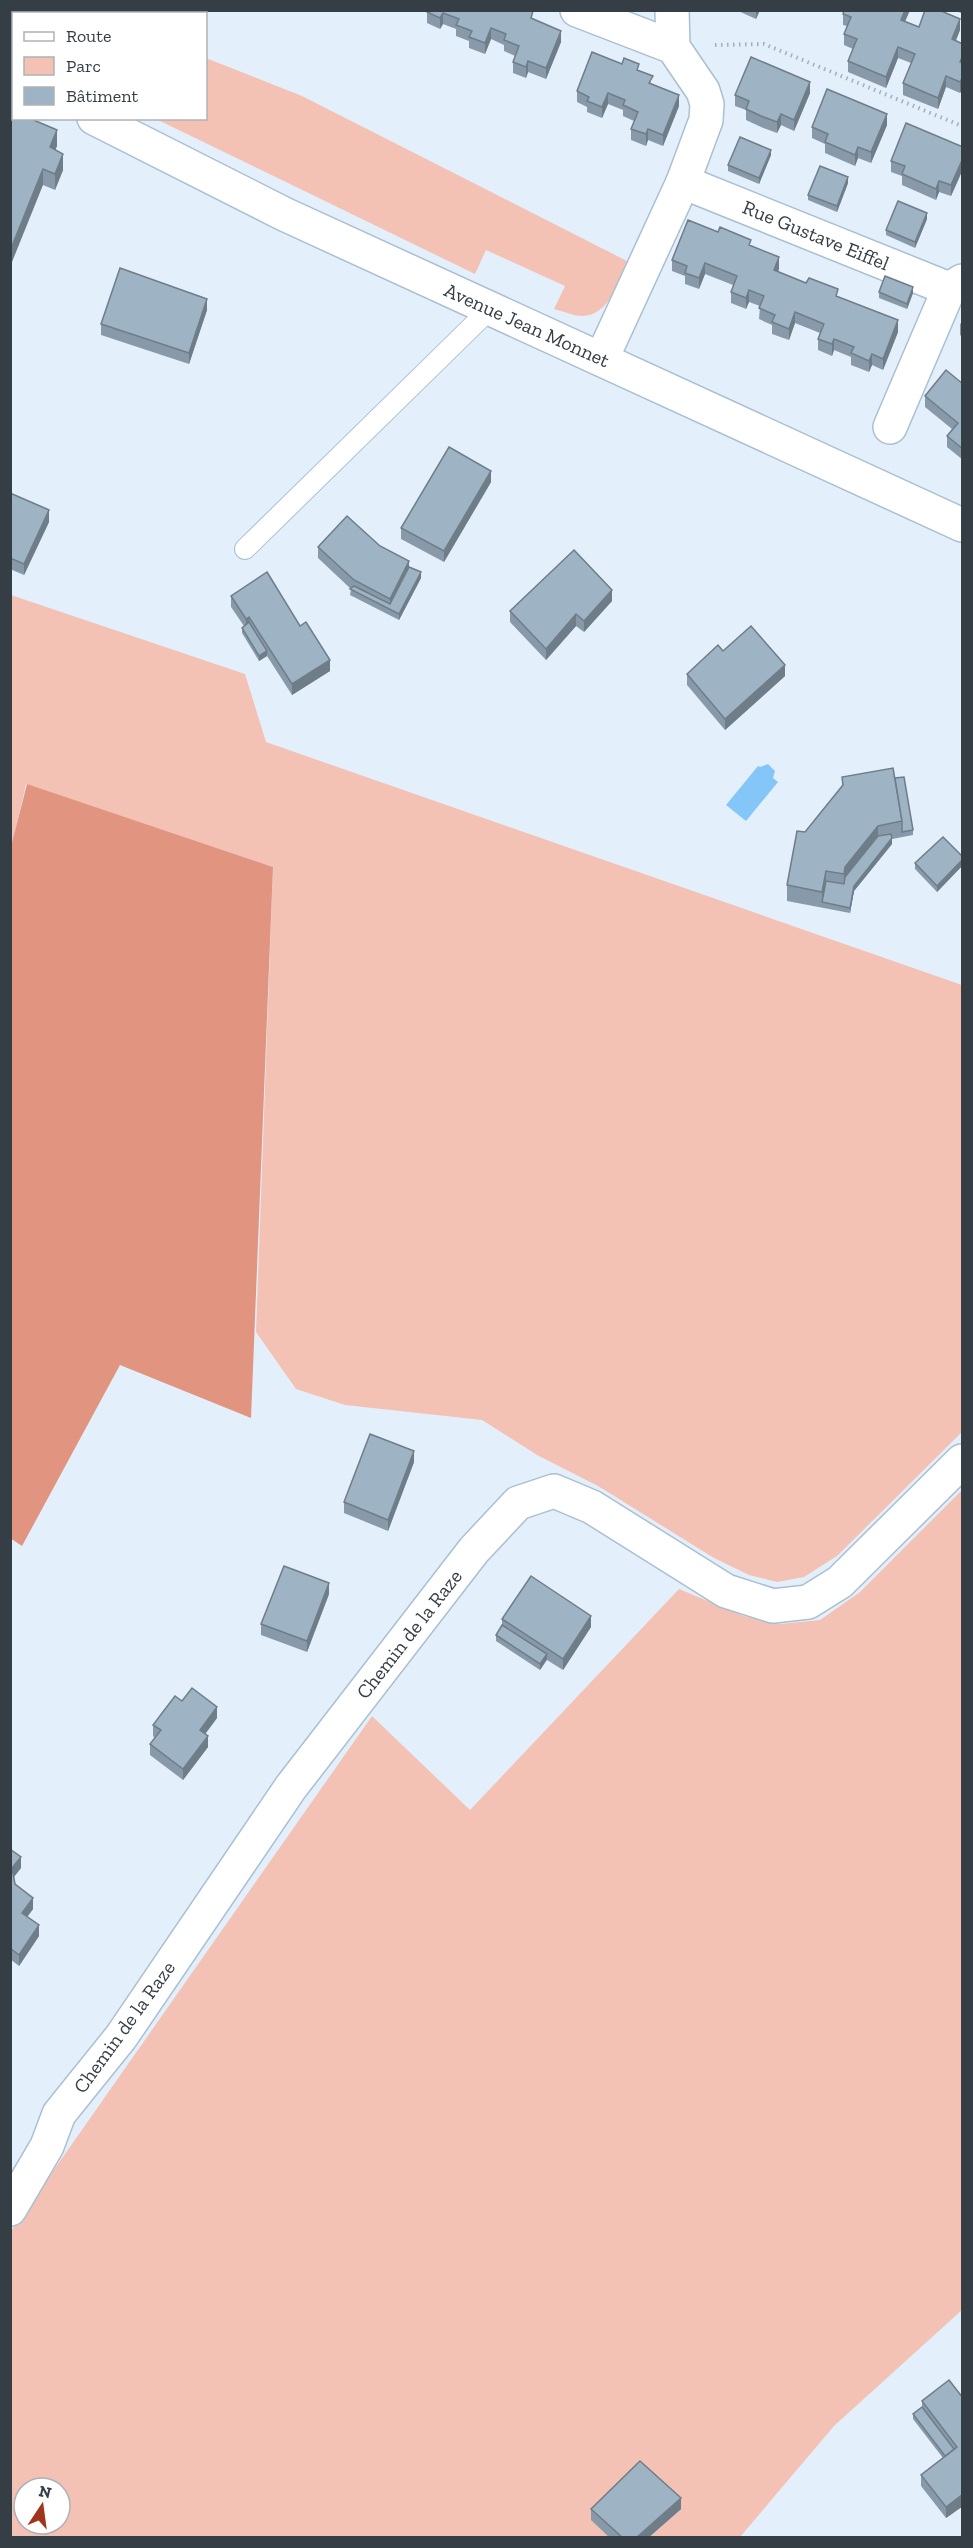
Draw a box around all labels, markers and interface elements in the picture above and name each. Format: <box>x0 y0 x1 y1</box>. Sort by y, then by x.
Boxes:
legend <box>12 12 207 120</box>
text: Route <box>66 25 111 47</box>
text: Parc <box>66 55 101 77</box>
text: Bâtiment <box>66 85 139 107</box>
street label: Rue Gustave Eiffel <box>739 195 893 275</box>
street label: Avenue Jean Monnet <box>441 278 614 372</box>
street label: Chemin de la Raze <box>351 1565 467 1703</box>
street label: Chemin de la Raze <box>68 1956 180 2098</box>
north arrow <box>12 2476 72 2536</box>
text: N <box>37 2481 53 2502</box>

